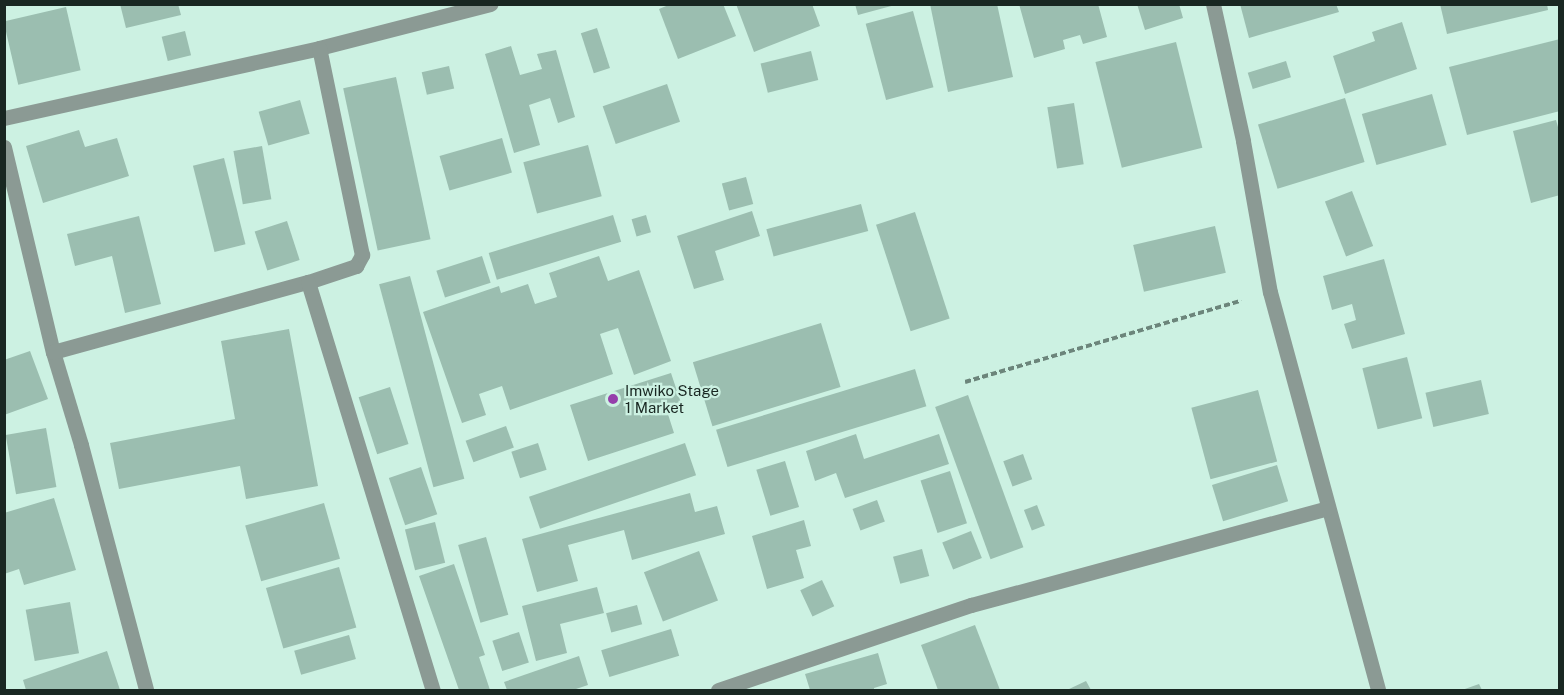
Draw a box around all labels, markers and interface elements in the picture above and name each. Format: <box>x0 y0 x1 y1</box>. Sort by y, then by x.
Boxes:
place label: Imwiko Stage 1 Market <box>625 381 719 416</box>
marker: Imwiko Stage 1 Market <box>606 392 620 406</box>

